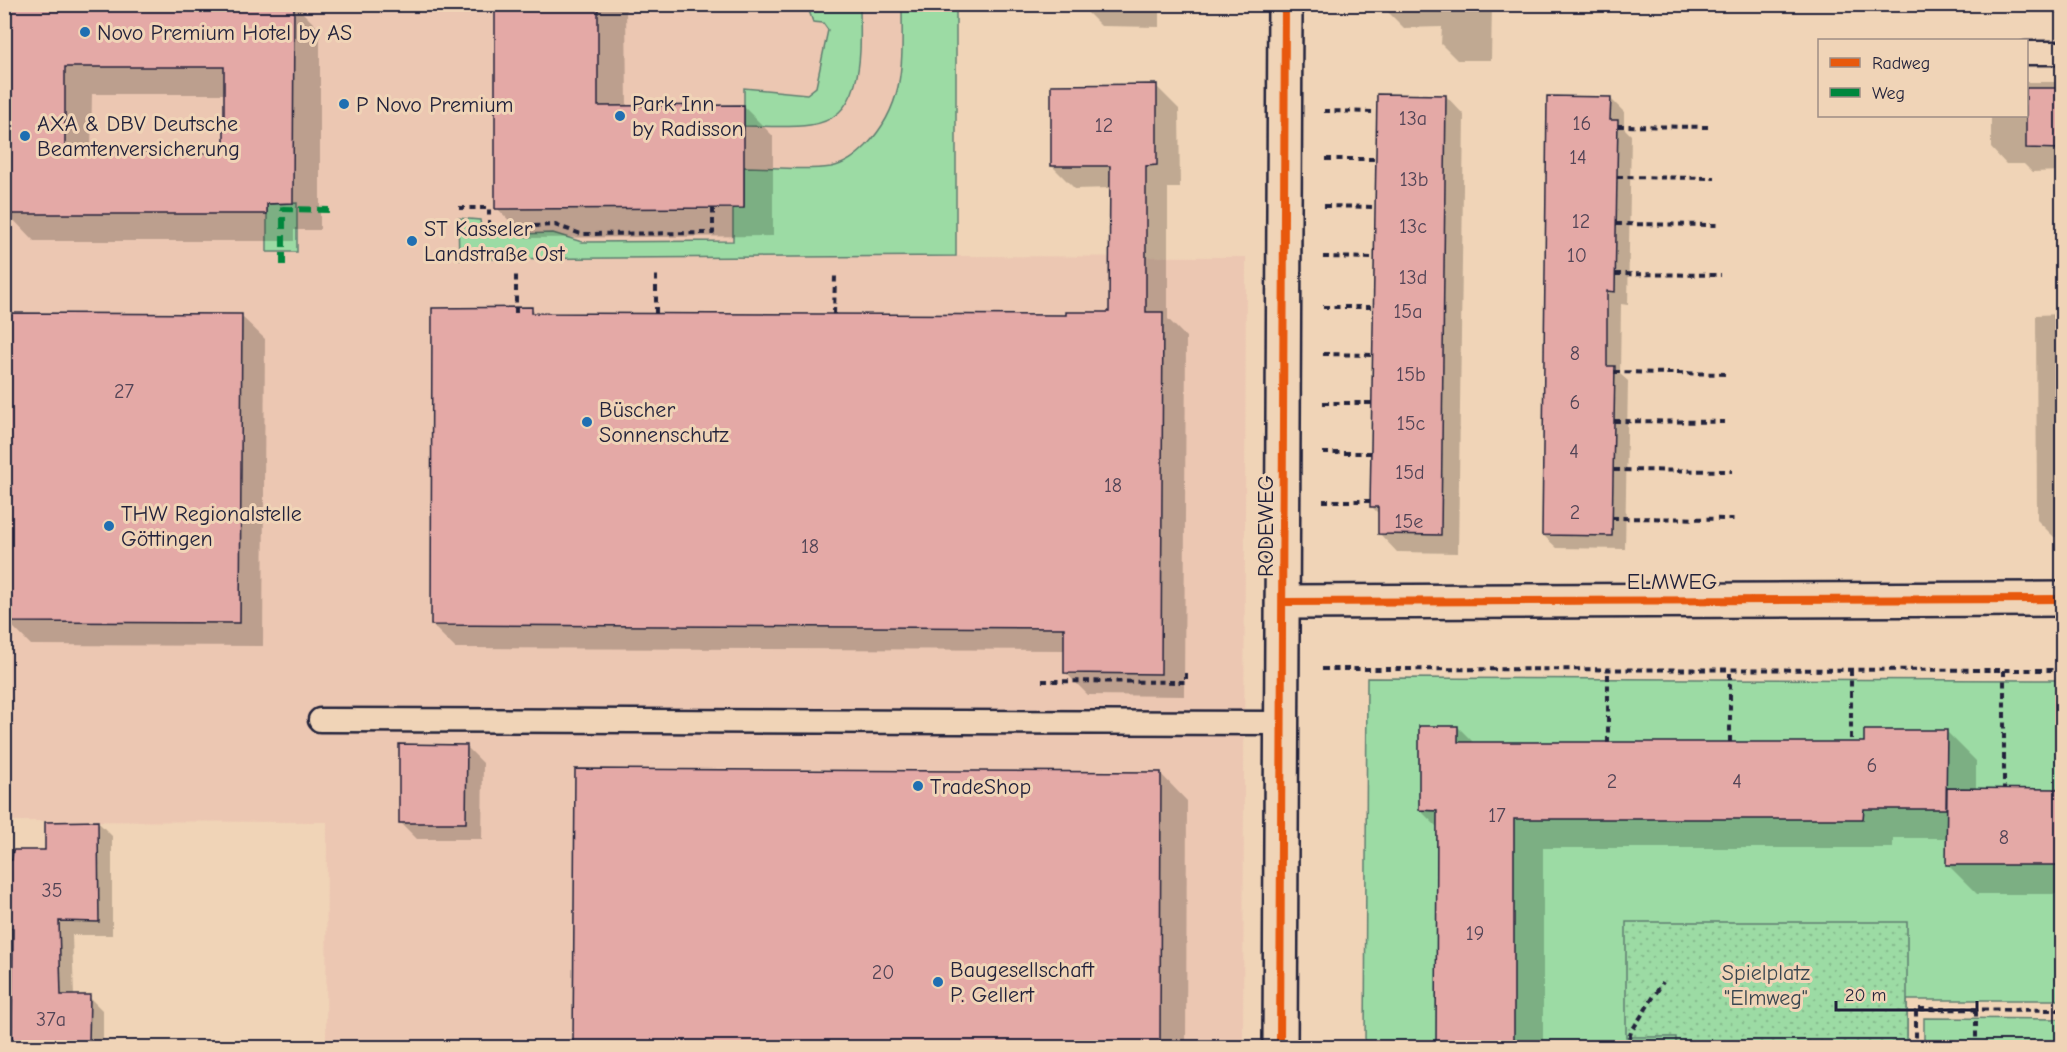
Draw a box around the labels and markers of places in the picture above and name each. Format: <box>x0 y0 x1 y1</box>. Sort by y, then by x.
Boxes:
place label: Novo Premium Hotel by AS <box>97 20 352 46</box>
marker: Novo Premium Hotel by AS <box>78 25 92 39</box>
place label: Park Inn by Radisson <box>632 91 744 142</box>
place label: P Novo Premium <box>356 92 514 118</box>
marker: P Novo Premium <box>337 97 351 111</box>
marker: Park Inn by Radisson <box>613 109 627 123</box>
place label: AXA & DBV Deutsche Beamtenversicherung <box>37 111 240 162</box>
marker: AXA & DBV Deutsche Beamtenversicherung <box>18 129 32 143</box>
place label: ST Kasseler Landstraße Ost <box>424 216 565 267</box>
marker: ST Kasseler Landstraße Ost <box>405 234 419 248</box>
place label: Büscher Sonnenschutz <box>599 397 729 448</box>
marker: Büscher Sonnenschutz <box>580 415 594 429</box>
place label: THW Regionalstelle Göttingen <box>121 501 302 552</box>
marker: THW Regionalstelle Göttingen <box>102 519 116 533</box>
place label: TradeShop <box>930 774 1031 800</box>
marker: TradeShop <box>911 779 925 793</box>
place label: Baugesellschaft P. Gellert <box>950 957 1095 1008</box>
marker: Baugesellschaft P. Gellert <box>931 975 945 989</box>

